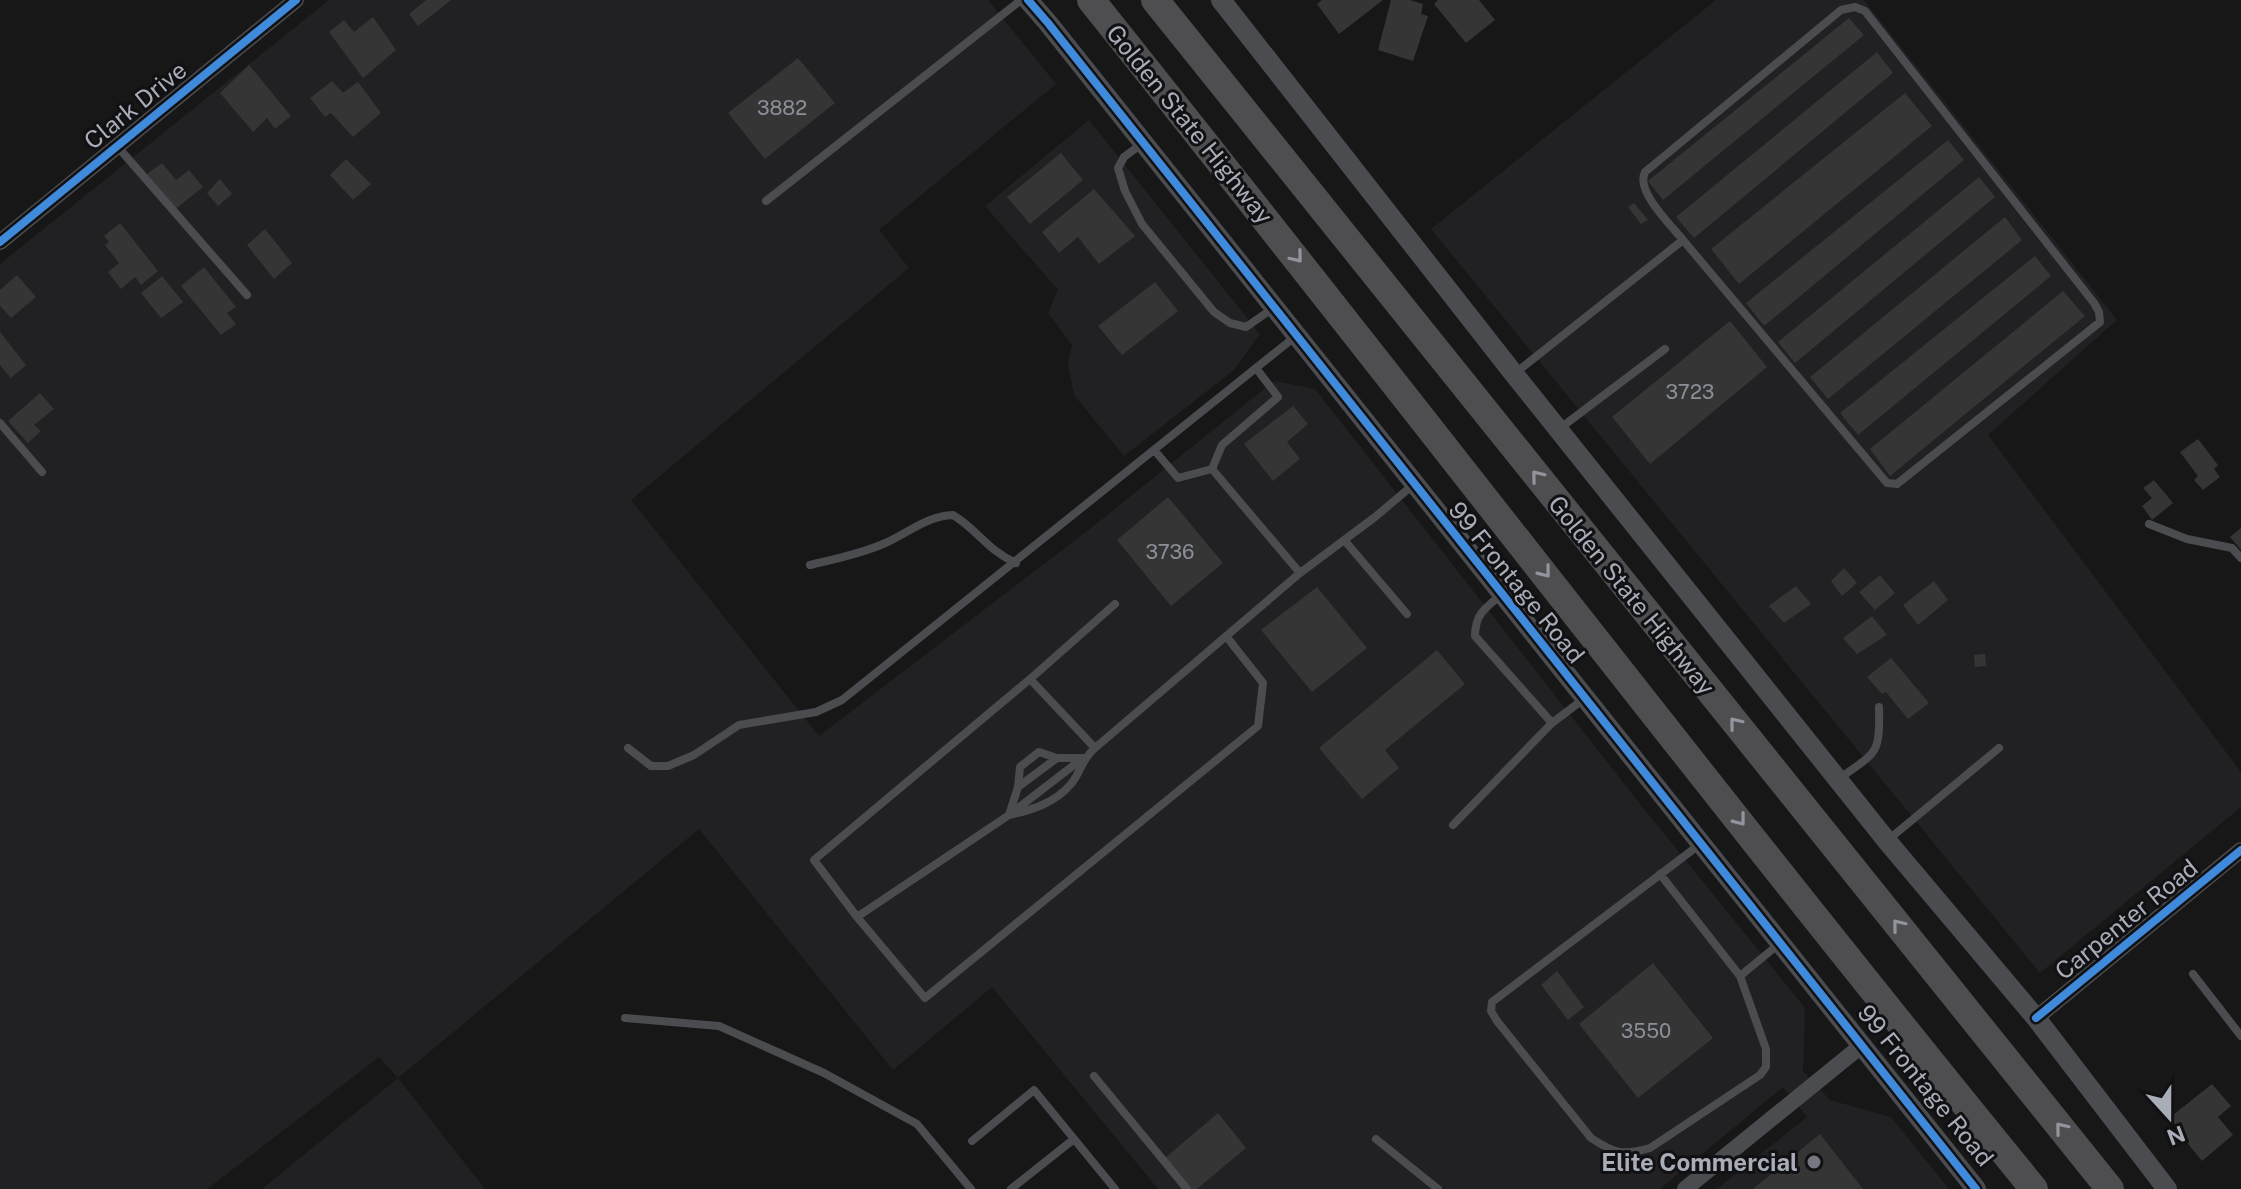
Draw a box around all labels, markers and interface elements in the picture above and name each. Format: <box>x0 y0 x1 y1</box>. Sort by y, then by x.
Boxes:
street label: Golden State Highway <box>1101 19 1279 229</box>
street label: Clark Drive <box>78 55 192 155</box>
house number: 3882 <box>757 96 807 120</box>
one-way arrow <box>1287 248 1302 263</box>
house number: 3723 <box>1666 380 1714 404</box>
one-way arrow <box>1532 471 1547 486</box>
street label: Golden State Highway <box>1543 490 1721 700</box>
street label: 99 Frontage Road <box>1443 496 1591 668</box>
house number: 3736 <box>1146 540 1194 564</box>
one-way arrow <box>1535 563 1549 578</box>
one-way arrow <box>1730 718 1745 732</box>
one-way arrow <box>1730 811 1744 826</box>
street label: Carpenter Road <box>2049 853 2203 985</box>
one-way arrow <box>1893 920 1908 934</box>
street label: 99 Frontage Road <box>1852 999 2000 1171</box>
house number: 3550 <box>1621 1019 1671 1043</box>
north arrow <box>2129 1077 2209 1157</box>
text: N <box>2163 1120 2189 1151</box>
one-way arrow <box>2056 1122 2070 1137</box>
place label: Elite Commercial <box>1601 1148 1798 1176</box>
marker: Elite Commercial <box>1805 1153 1823 1171</box>

